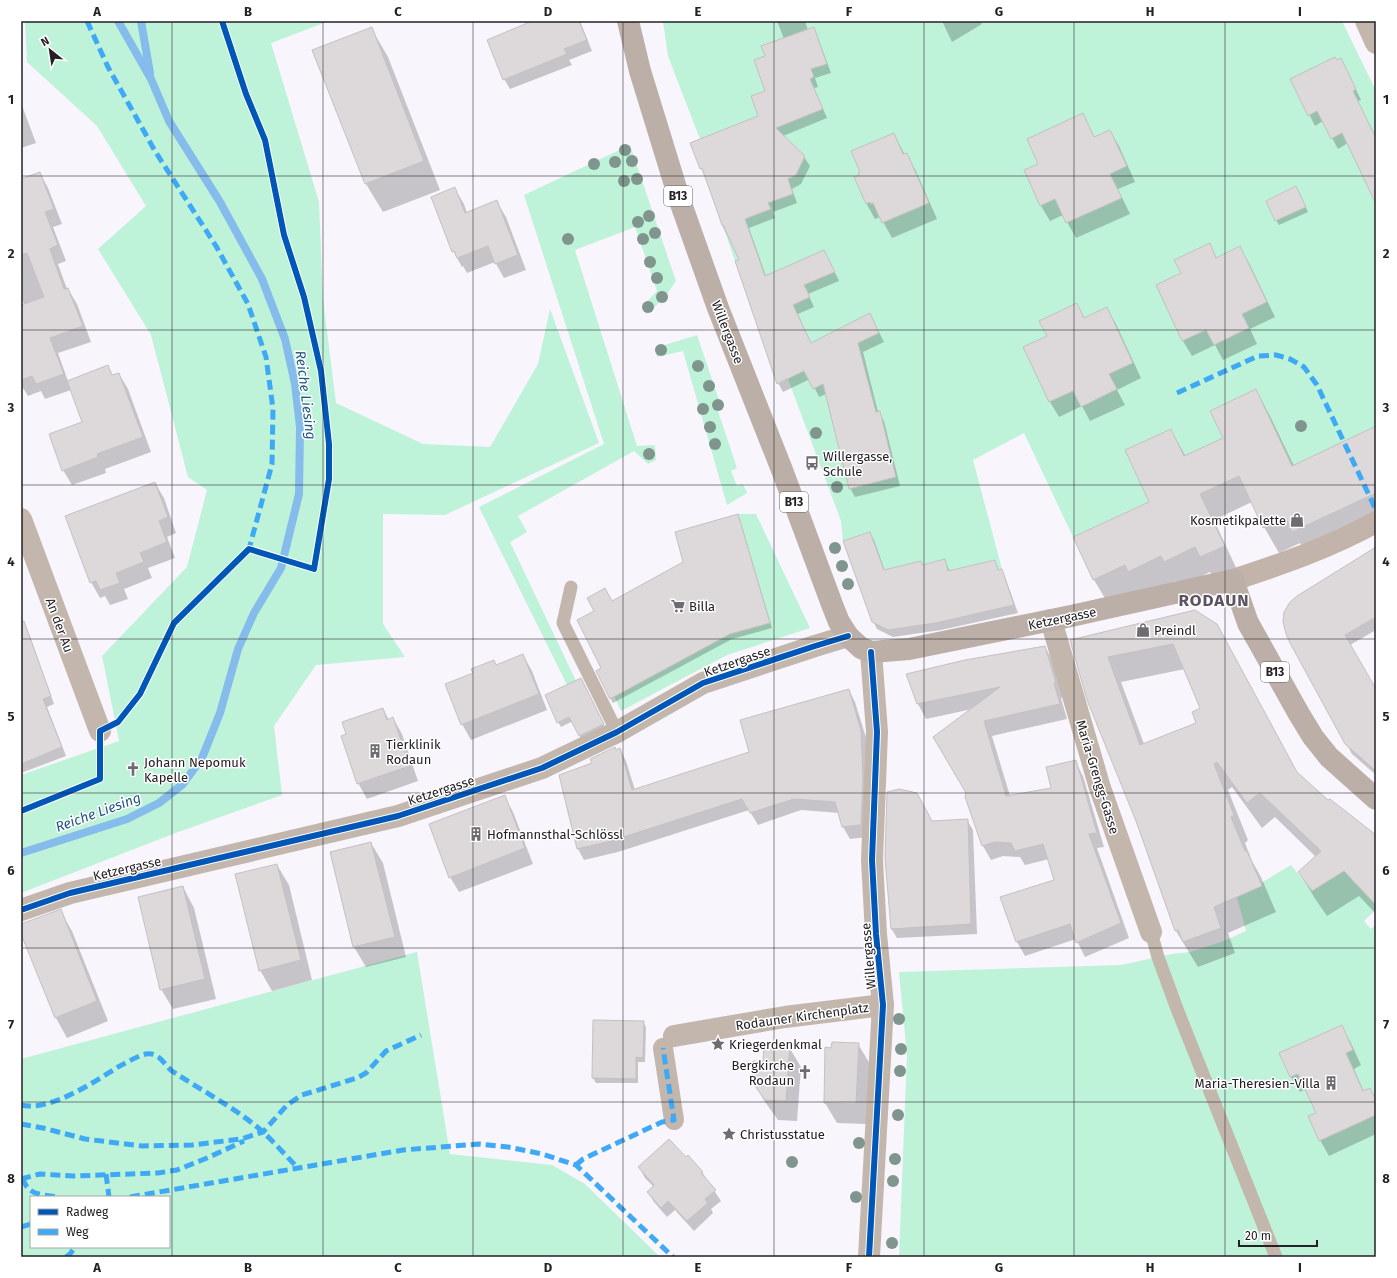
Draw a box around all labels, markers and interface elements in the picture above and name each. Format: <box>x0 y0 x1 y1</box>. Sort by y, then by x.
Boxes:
text: A <box>92 4 101 19</box>
text: B <box>244 4 252 19</box>
text: C <box>394 4 402 19</box>
text: D <box>544 4 553 19</box>
text: E <box>695 4 702 19</box>
text: F <box>846 4 853 19</box>
text: G <box>995 4 1003 19</box>
text: H <box>1146 4 1154 19</box>
text: I <box>1298 4 1302 19</box>
north arrow <box>30 30 70 70</box>
text: N <box>39 34 52 49</box>
text: 1 <box>8 92 14 107</box>
text: 1 <box>1383 92 1389 107</box>
road number: B13 <box>664 186 692 206</box>
text: 2 <box>8 246 15 261</box>
text: 2 <box>1383 246 1390 261</box>
street label: Willergasse <box>709 298 746 366</box>
water label: Reiche Liesing <box>292 350 319 441</box>
text: 3 <box>7 400 15 415</box>
text: 3 <box>1382 400 1390 415</box>
place label: Willergasse, Schule <box>823 449 892 479</box>
bus stop icon: Willergasse, Schule <box>804 455 820 471</box>
road number: B13 <box>780 492 808 512</box>
shop icon: Kosmetikpalette <box>1289 512 1305 528</box>
place label: Kosmetikpalette <box>1190 513 1286 528</box>
text: 4 <box>7 554 15 569</box>
text: 4 <box>1382 554 1390 569</box>
district label: RODAUN <box>1178 590 1250 611</box>
street label: An der Au <box>43 596 76 654</box>
supermarket icon: Billa <box>670 598 686 614</box>
place label: Billa <box>689 599 715 614</box>
street label: Ketzergasse <box>1027 604 1098 633</box>
shop icon: Preindl <box>1135 622 1151 638</box>
place label: Preindl <box>1154 623 1196 638</box>
street label: Ketzergasse <box>702 643 772 680</box>
road number: B13 <box>1261 662 1289 682</box>
text: 5 <box>8 709 15 724</box>
text: 5 <box>1383 709 1390 724</box>
street label: Maria-Grengg-Gasse <box>1073 718 1122 836</box>
place label: Tierklinik Rodaun <box>386 737 441 767</box>
building icon: Tierklinik Rodaun <box>367 743 383 759</box>
place label: Johann Nepomuk Kapelle <box>144 755 246 785</box>
church icon: Johann Nepomuk Kapelle <box>125 761 141 777</box>
street label: Ketzergasse <box>406 773 476 808</box>
water label: Reiche Liesing <box>53 789 143 836</box>
building icon: Hofmannsthal-Schlössl <box>468 826 484 842</box>
place label: Hofmannsthal-Schlössl <box>487 827 623 842</box>
street label: Ketzergasse <box>92 853 163 884</box>
text: 6 <box>7 863 15 878</box>
text: 6 <box>1382 863 1390 878</box>
street label: Willergasse <box>858 922 879 990</box>
street label: Rodauner Kirchenplatz <box>735 1000 870 1033</box>
text: 7 <box>8 1017 14 1032</box>
text: 7 <box>1383 1017 1389 1032</box>
place icon: Kriegerdenkmal <box>710 1036 726 1052</box>
place label: Kriegerdenkmal <box>729 1037 822 1052</box>
place label: Bergkirche Rodaun <box>732 1058 794 1088</box>
church icon: Bergkirche Rodaun <box>797 1064 813 1080</box>
building icon: Maria-Theresien-Villa <box>1323 1075 1339 1091</box>
place label: Maria-Theresien-Villa <box>1195 1076 1320 1091</box>
place icon: Christusstatue <box>721 1126 737 1142</box>
place label: Christusstatue <box>740 1127 825 1142</box>
text: 8 <box>7 1171 15 1186</box>
text: 8 <box>1382 1171 1390 1186</box>
legend <box>30 1196 170 1248</box>
text: Radweg <box>66 1205 109 1219</box>
scale bar <box>1239 1222 1317 1248</box>
text: Weg <box>66 1225 89 1239</box>
text: 20 m <box>1245 1229 1271 1243</box>
text: A <box>92 1260 101 1275</box>
text: B <box>244 1260 252 1275</box>
text: C <box>394 1260 402 1275</box>
text: D <box>544 1260 553 1275</box>
text: E <box>695 1260 702 1275</box>
text: F <box>846 1260 853 1275</box>
text: G <box>995 1260 1003 1275</box>
text: H <box>1146 1260 1154 1275</box>
text: I <box>1298 1260 1302 1275</box>

